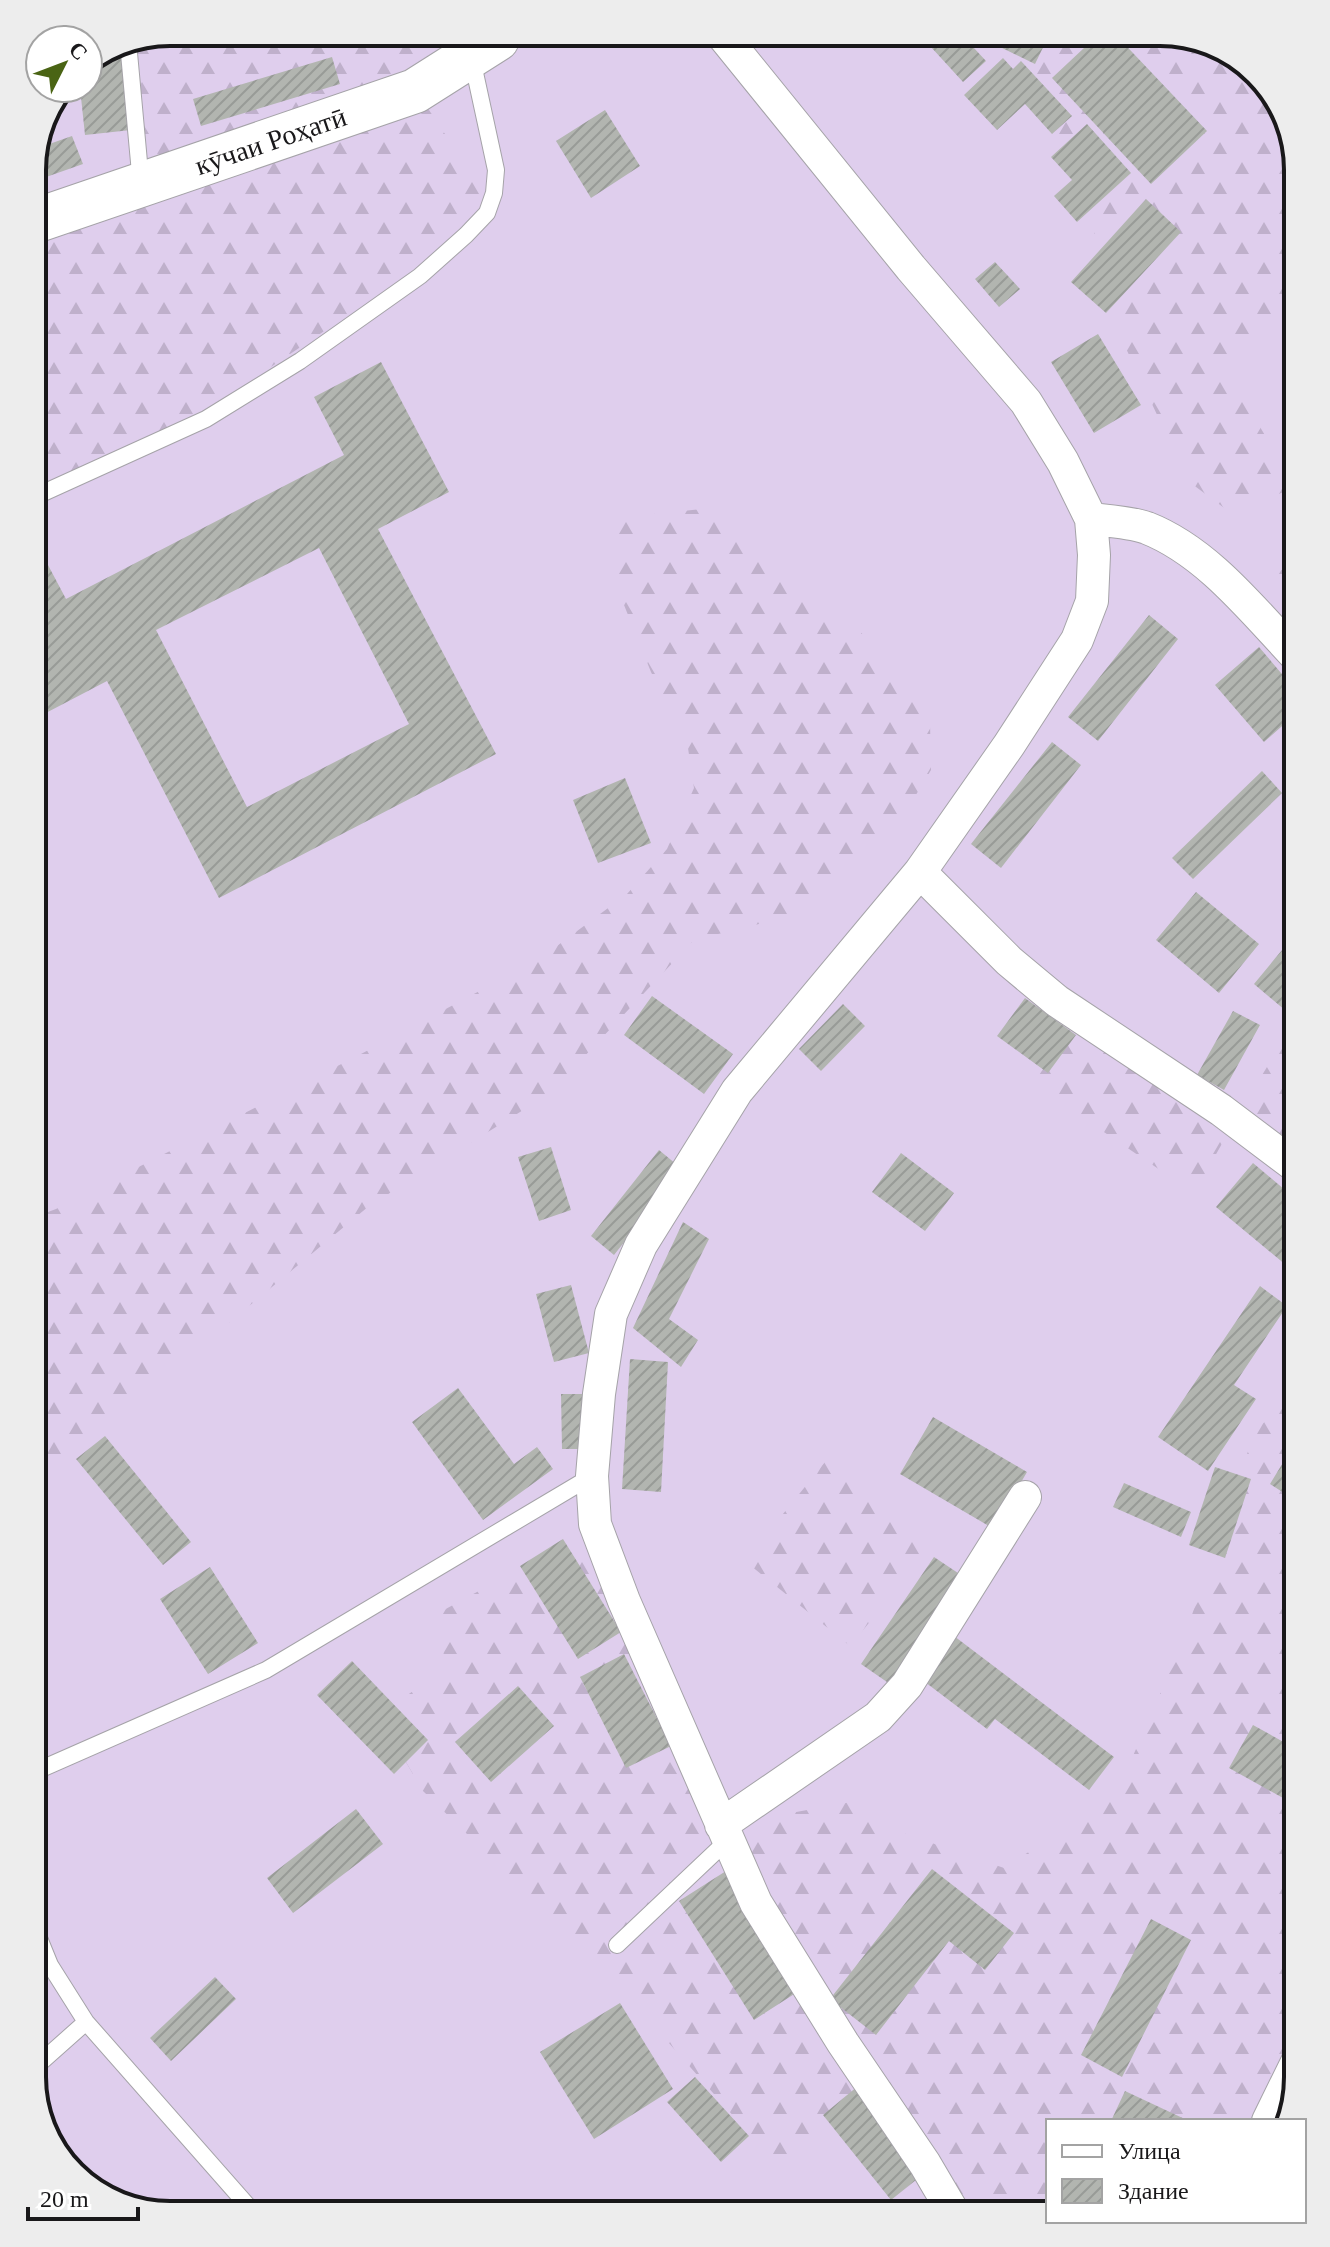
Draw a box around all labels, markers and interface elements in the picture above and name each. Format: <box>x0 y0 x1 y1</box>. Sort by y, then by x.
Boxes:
north arrow <box>24 24 104 104</box>
text: С <box>64 37 93 65</box>
street label: кӯчаи Роҳатӣ <box>191 101 350 181</box>
legend <box>1046 2119 1306 2223</box>
text: Улица <box>1118 2138 1181 2164</box>
scale bar <box>28 2171 138 2221</box>
text: Здание <box>1118 2178 1189 2204</box>
text: 20 m <box>40 2186 89 2212</box>

